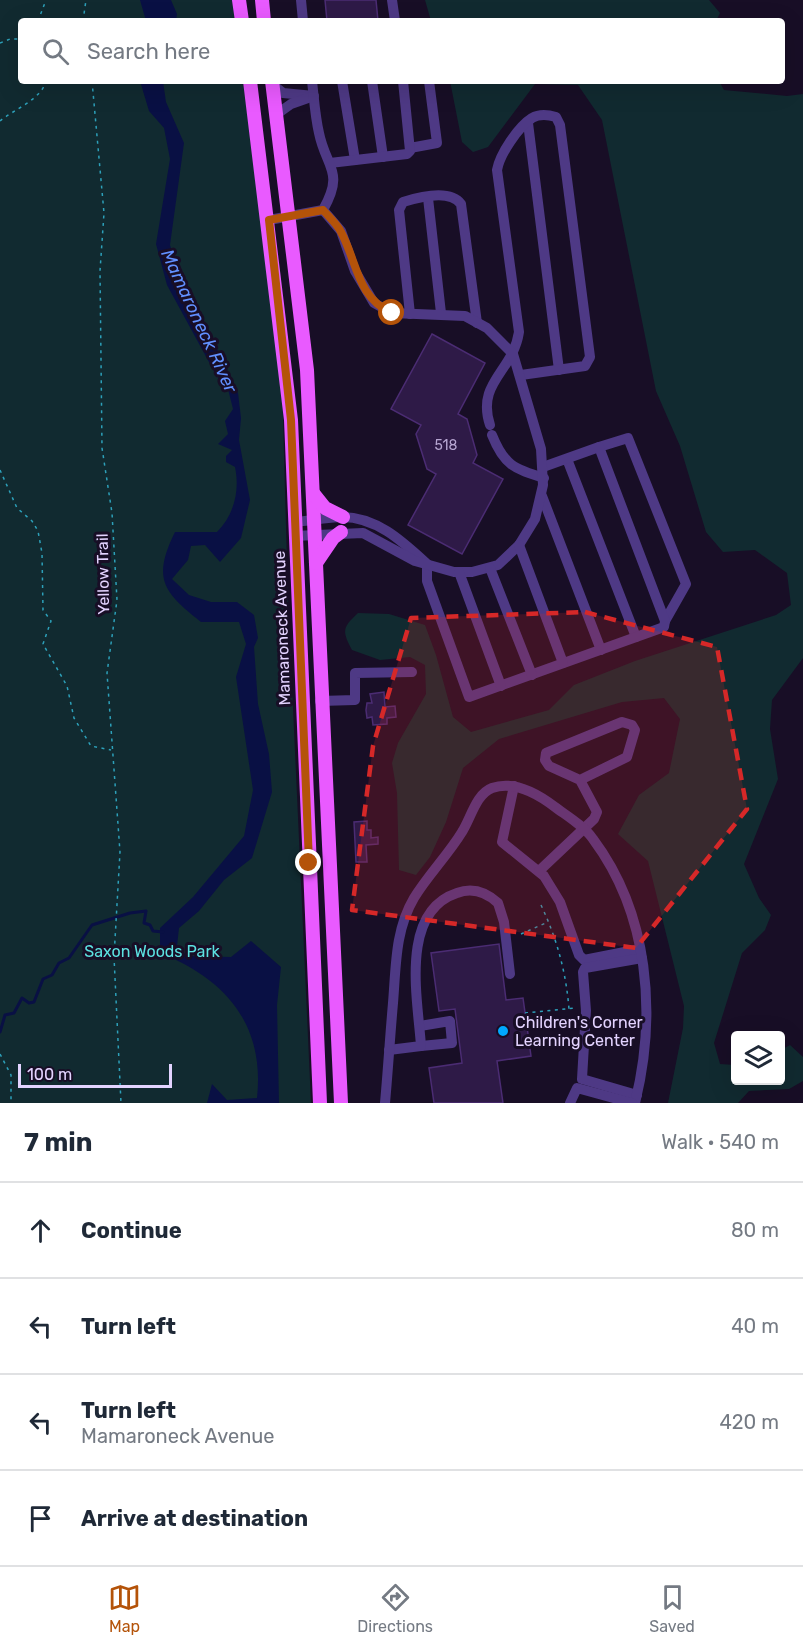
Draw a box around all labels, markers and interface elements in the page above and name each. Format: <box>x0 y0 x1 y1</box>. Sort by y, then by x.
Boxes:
search box <box>18 18 785 84</box>
icon: search <box>39 35 72 68</box>
text: Search here <box>87 38 210 65</box>
water label: Mamaroneck River <box>156 246 242 397</box>
route start <box>378 299 404 325</box>
house number: 518 <box>435 437 458 454</box>
street label: Yellow Trail <box>93 533 113 615</box>
street label: Mamaroneck Avenue <box>270 550 294 706</box>
route end <box>295 849 321 875</box>
park label: Saxon Woods Park <box>84 942 220 961</box>
place label: Children's Corner Learning Center <box>515 1013 643 1050</box>
marker: Children's Corner Learning Center <box>496 1024 510 1038</box>
map controls <box>731 1031 785 1085</box>
button: layers <box>731 1031 785 1085</box>
scale bar <box>18 1061 172 1088</box>
text: 100 m <box>27 1065 72 1084</box>
text: 7 min <box>24 1127 92 1158</box>
text: Walk · 540 m <box>661 1130 779 1154</box>
icon: ahead <box>24 1214 57 1247</box>
text: Continue <box>81 1217 182 1244</box>
text: 80 m <box>731 1218 779 1242</box>
icon: left <box>24 1310 57 1343</box>
text: Turn left <box>81 1313 176 1340</box>
text: 40 m <box>731 1314 779 1338</box>
text: Turn left <box>81 1397 176 1424</box>
icon: left <box>24 1406 57 1439</box>
text: 420 m <box>719 1410 779 1434</box>
text: Mamaroneck Avenue <box>81 1424 275 1448</box>
icon: arrive <box>24 1502 57 1535</box>
text: Arrive at destination <box>81 1505 308 1532</box>
tab: Map <box>108 1581 141 1636</box>
tab: Directions <box>357 1581 433 1636</box>
tab: Saved <box>649 1581 695 1636</box>

